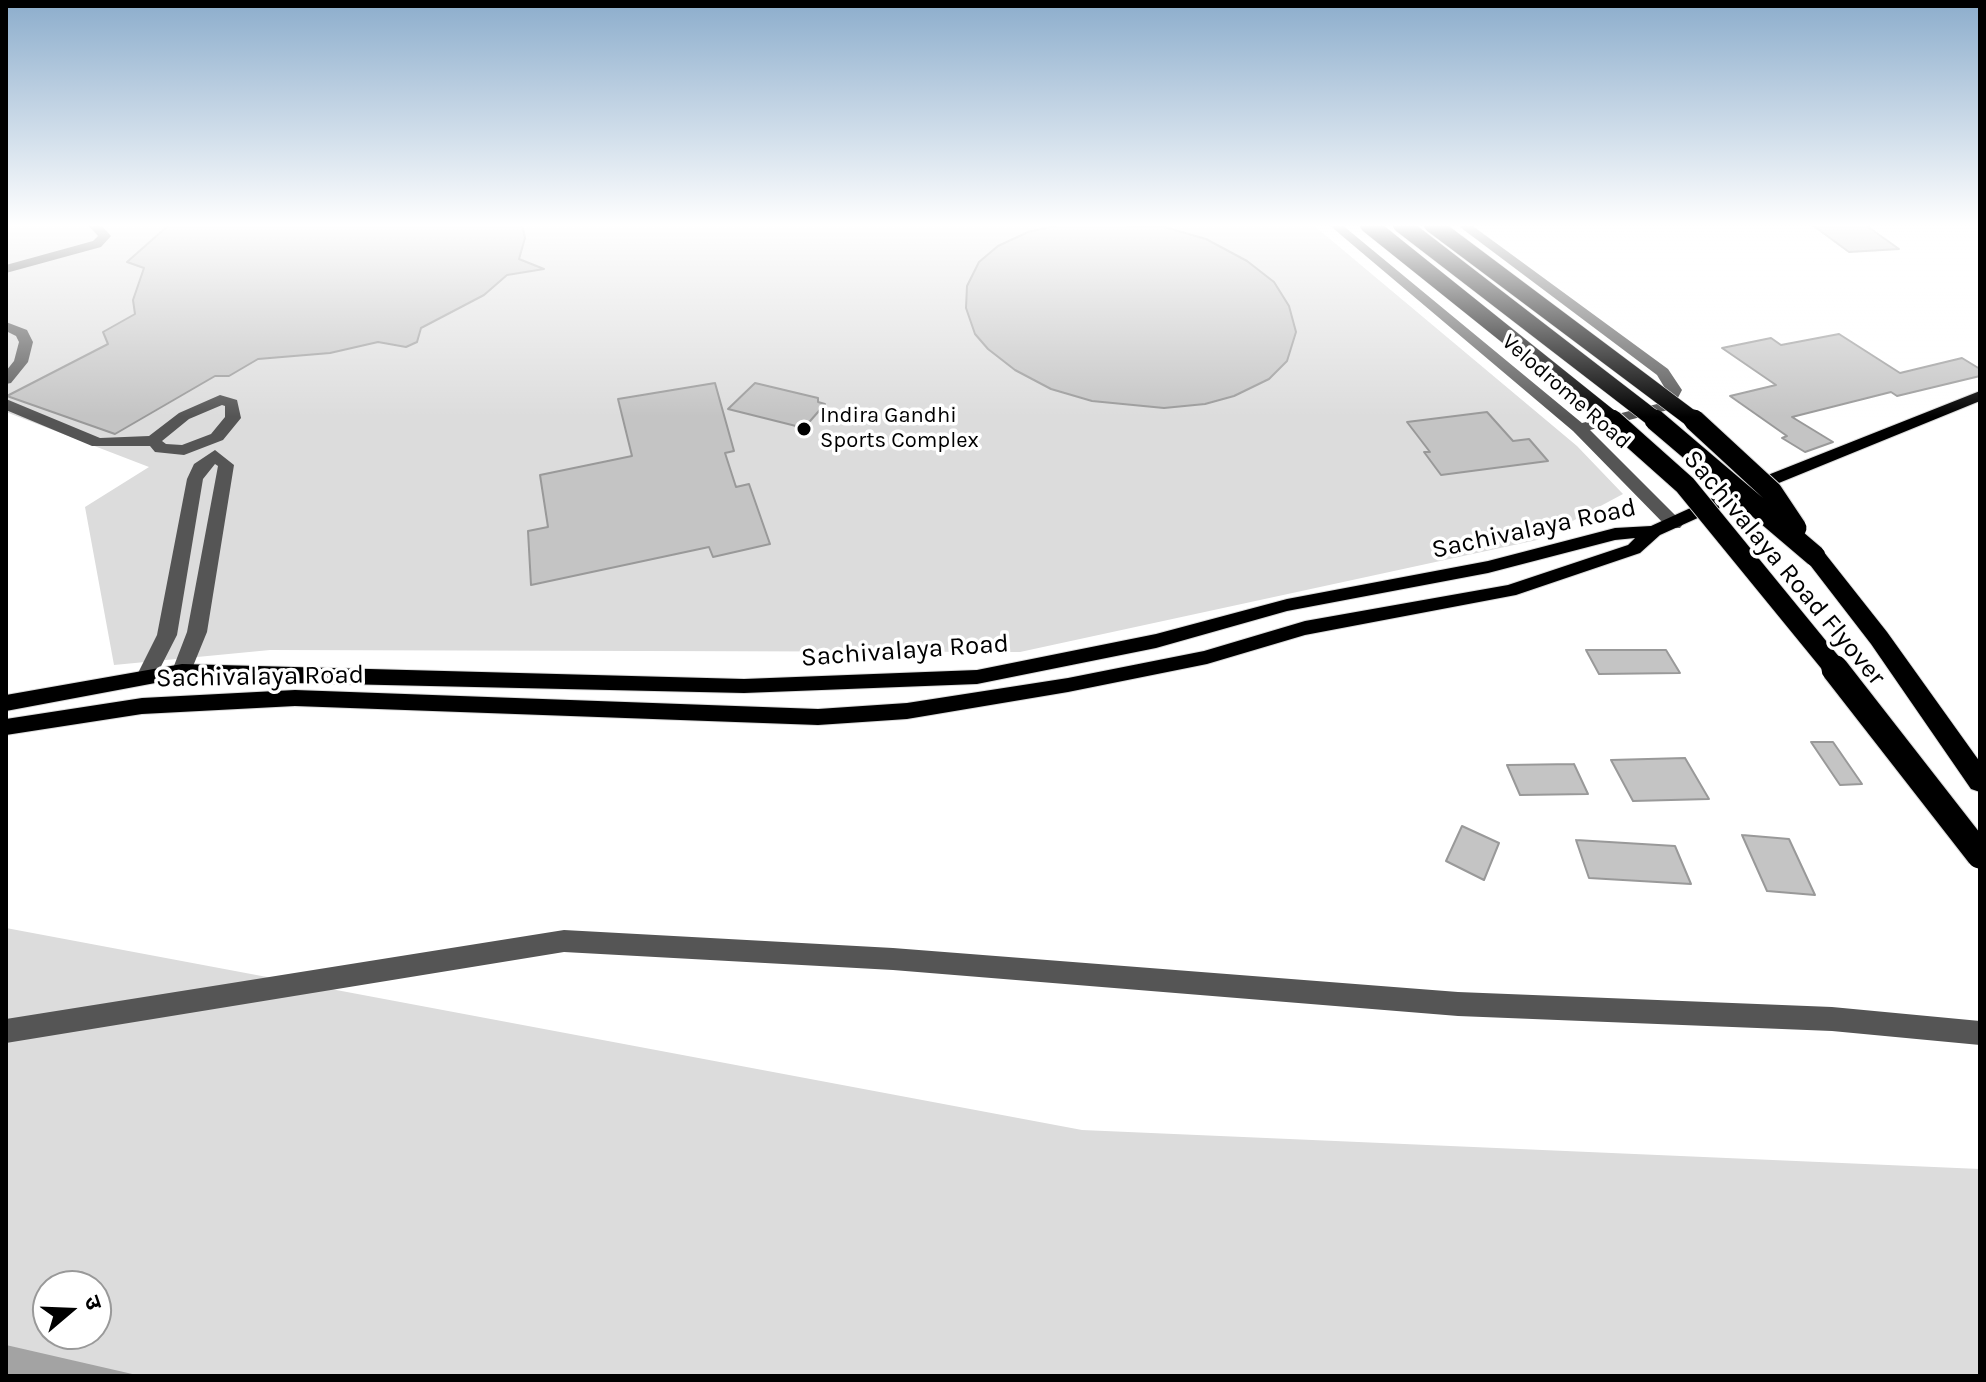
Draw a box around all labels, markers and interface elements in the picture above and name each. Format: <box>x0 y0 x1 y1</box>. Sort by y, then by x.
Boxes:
street label: Velodrome Road <box>1496 329 1636 455</box>
place label: Indira Gandhi Sports Complex <box>820 403 979 454</box>
marker: Indira Gandhi Sports Complex <box>795 420 813 438</box>
street label: Sachivalaya Road Flyover <box>1676 444 1892 692</box>
street label: Sachivalaya Road <box>1429 492 1639 566</box>
street label: Sachivalaya Road <box>800 628 1010 674</box>
street label: Sachivalaya Road <box>156 660 364 694</box>
north arrow <box>32 1270 112 1350</box>
text: उ <box>78 1293 107 1313</box>

